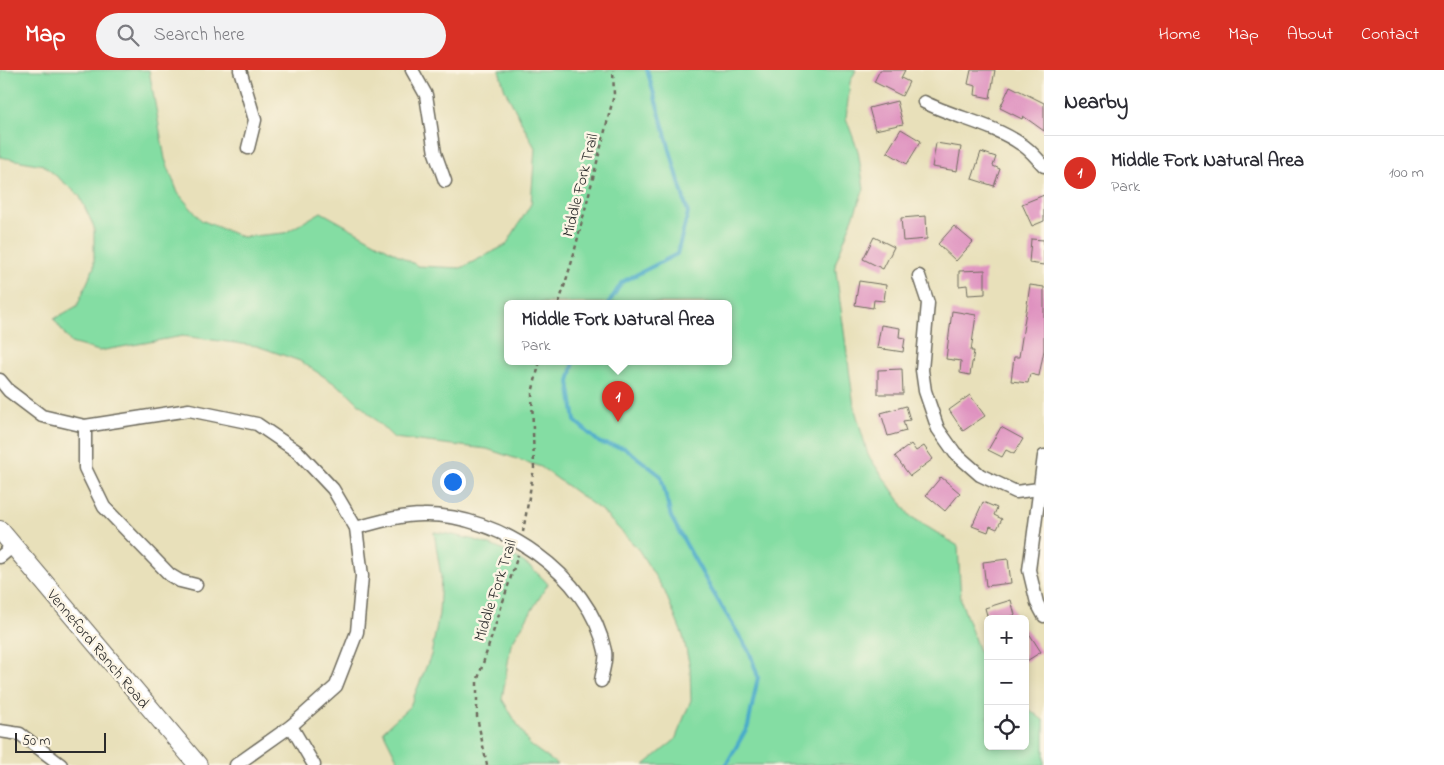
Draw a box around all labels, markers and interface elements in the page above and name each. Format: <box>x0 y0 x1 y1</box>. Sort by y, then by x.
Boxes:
search box <box>96 13 446 58</box>
text: Map <box>25 18 66 53</box>
icon: search <box>114 21 142 49</box>
text: Search here <box>154 22 245 49</box>
text: Home <box>1159 22 1200 48</box>
text: Map <box>1228 22 1259 48</box>
text: About <box>1287 22 1333 48</box>
text: Contact <box>1361 22 1419 48</box>
text: Nearby <box>1064 88 1128 118</box>
street label: Middle Fork Trail <box>556 131 605 240</box>
text: Middle Fork Natural Area <box>1111 148 1304 175</box>
text: 1 <box>1077 161 1083 185</box>
text: 100 m <box>1389 161 1424 185</box>
text: Park <box>1111 175 1140 199</box>
popup <box>504 300 732 365</box>
text: Middle Fork Natural Area <box>522 307 714 334</box>
text: Park <box>522 334 550 358</box>
pin: 1 <box>602 381 634 422</box>
your location <box>440 469 466 495</box>
street label: Middle Fork Trail <box>468 536 524 645</box>
street label: Venneford Ranch Road <box>40 584 155 714</box>
map controls <box>984 615 1029 750</box>
button: + <box>984 615 1029 660</box>
button: − <box>984 660 1029 705</box>
button: locate <box>984 705 1029 750</box>
scale bar <box>15 730 106 753</box>
text: 50 m <box>22 731 50 752</box>

